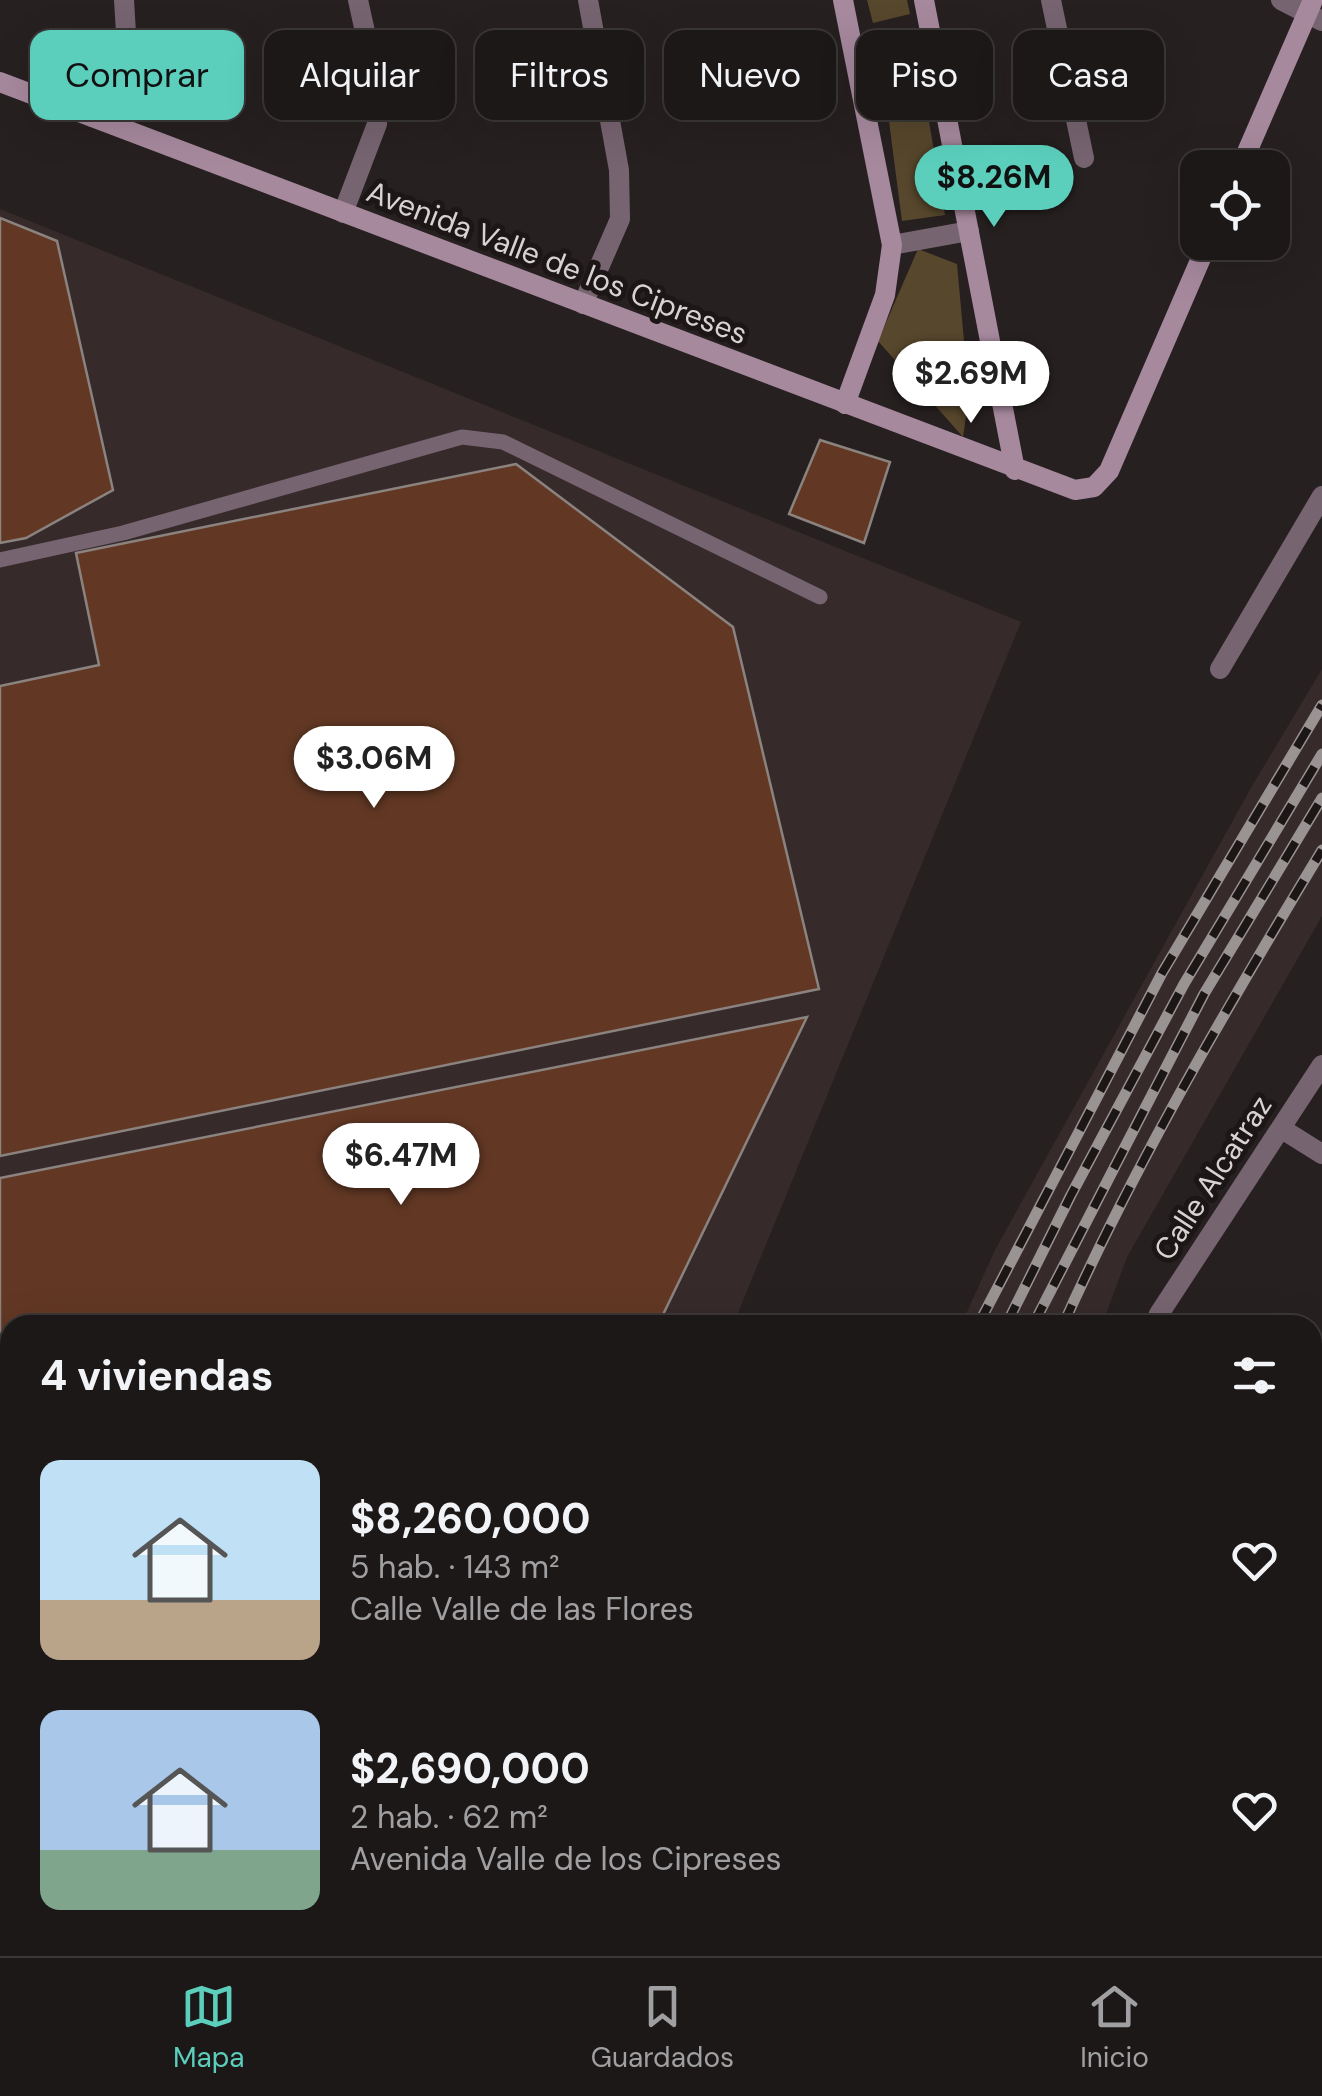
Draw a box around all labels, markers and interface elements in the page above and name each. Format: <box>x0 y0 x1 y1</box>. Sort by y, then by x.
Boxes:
chip: Comprar <box>30 30 244 120</box>
chip: Alquilar <box>264 30 455 120</box>
chip: Filtros <box>475 30 644 120</box>
chip: Nuevo <box>664 30 836 120</box>
chip: Piso <box>856 30 993 120</box>
chip: Casa <box>1013 30 1164 120</box>
pin: $8.26M <box>913 145 1075 230</box>
map controls <box>1180 150 1290 260</box>
button: locate <box>1180 150 1290 260</box>
text: $8.26M <box>937 156 1051 198</box>
street label: Avenida Valle de los Cipreses <box>361 172 753 353</box>
pin: $2.69M <box>890 341 1052 426</box>
text: $2.69M <box>914 352 1028 394</box>
pin: $3.06M <box>293 726 455 811</box>
text: $3.06M <box>316 737 432 779</box>
street label: Calle Alcatraz <box>1145 1088 1280 1268</box>
pin: $6.47M <box>320 1123 482 1208</box>
text: $6.47M <box>345 1134 457 1176</box>
text: 4 viviendas <box>40 1348 273 1403</box>
icon: filters <box>1227 1348 1282 1403</box>
text: $8,260,000 <box>350 1491 591 1546</box>
icon: home <box>120 1500 240 1620</box>
icon: heart <box>1227 1533 1282 1588</box>
text: 5 hab. · 143 m² <box>350 1546 559 1588</box>
text: Calle Valle de las Flores <box>350 1588 694 1630</box>
text: $2,690,000 <box>350 1741 590 1796</box>
icon: home <box>120 1750 240 1870</box>
icon: heart <box>1227 1783 1282 1838</box>
text: 2 hab. · 62 m² <box>350 1796 548 1838</box>
text: Avenida Valle de los Cipreses <box>350 1838 782 1880</box>
tab: Mapa <box>173 1979 245 2076</box>
tab: Guardados <box>591 1979 734 2076</box>
tab: Inicio <box>1080 1979 1149 2076</box>

